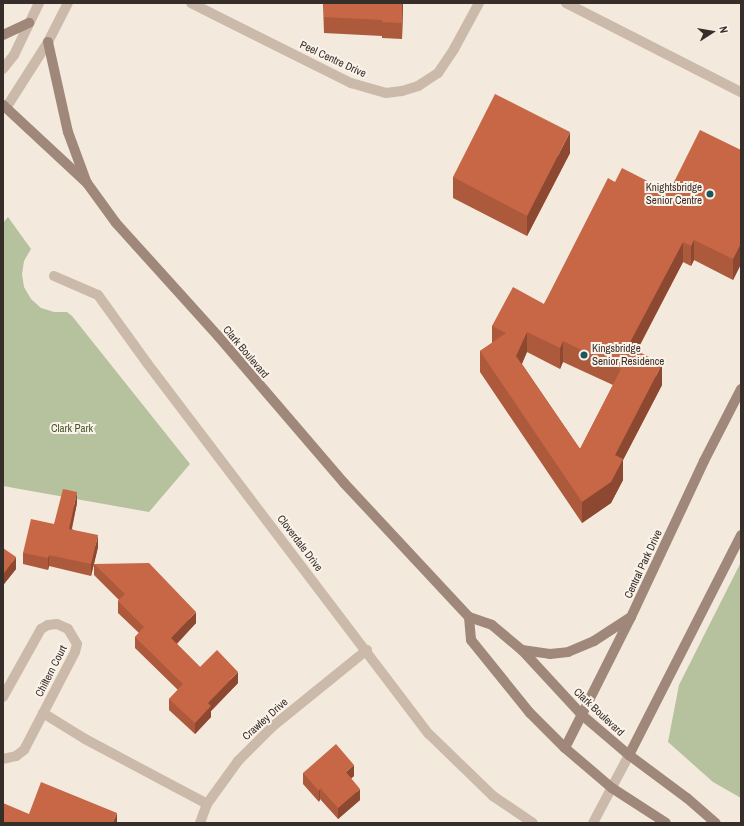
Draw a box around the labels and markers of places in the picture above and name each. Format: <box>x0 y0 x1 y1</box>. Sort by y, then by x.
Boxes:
place label: Knightsbridge Senior Centre <box>646 181 702 207</box>
marker: Knightsbridge Senior Centre <box>705 189 715 199</box>
place label: Kingsbridge Senior Residence <box>592 342 664 368</box>
marker: Kingsbridge Senior Residence <box>579 350 589 360</box>

